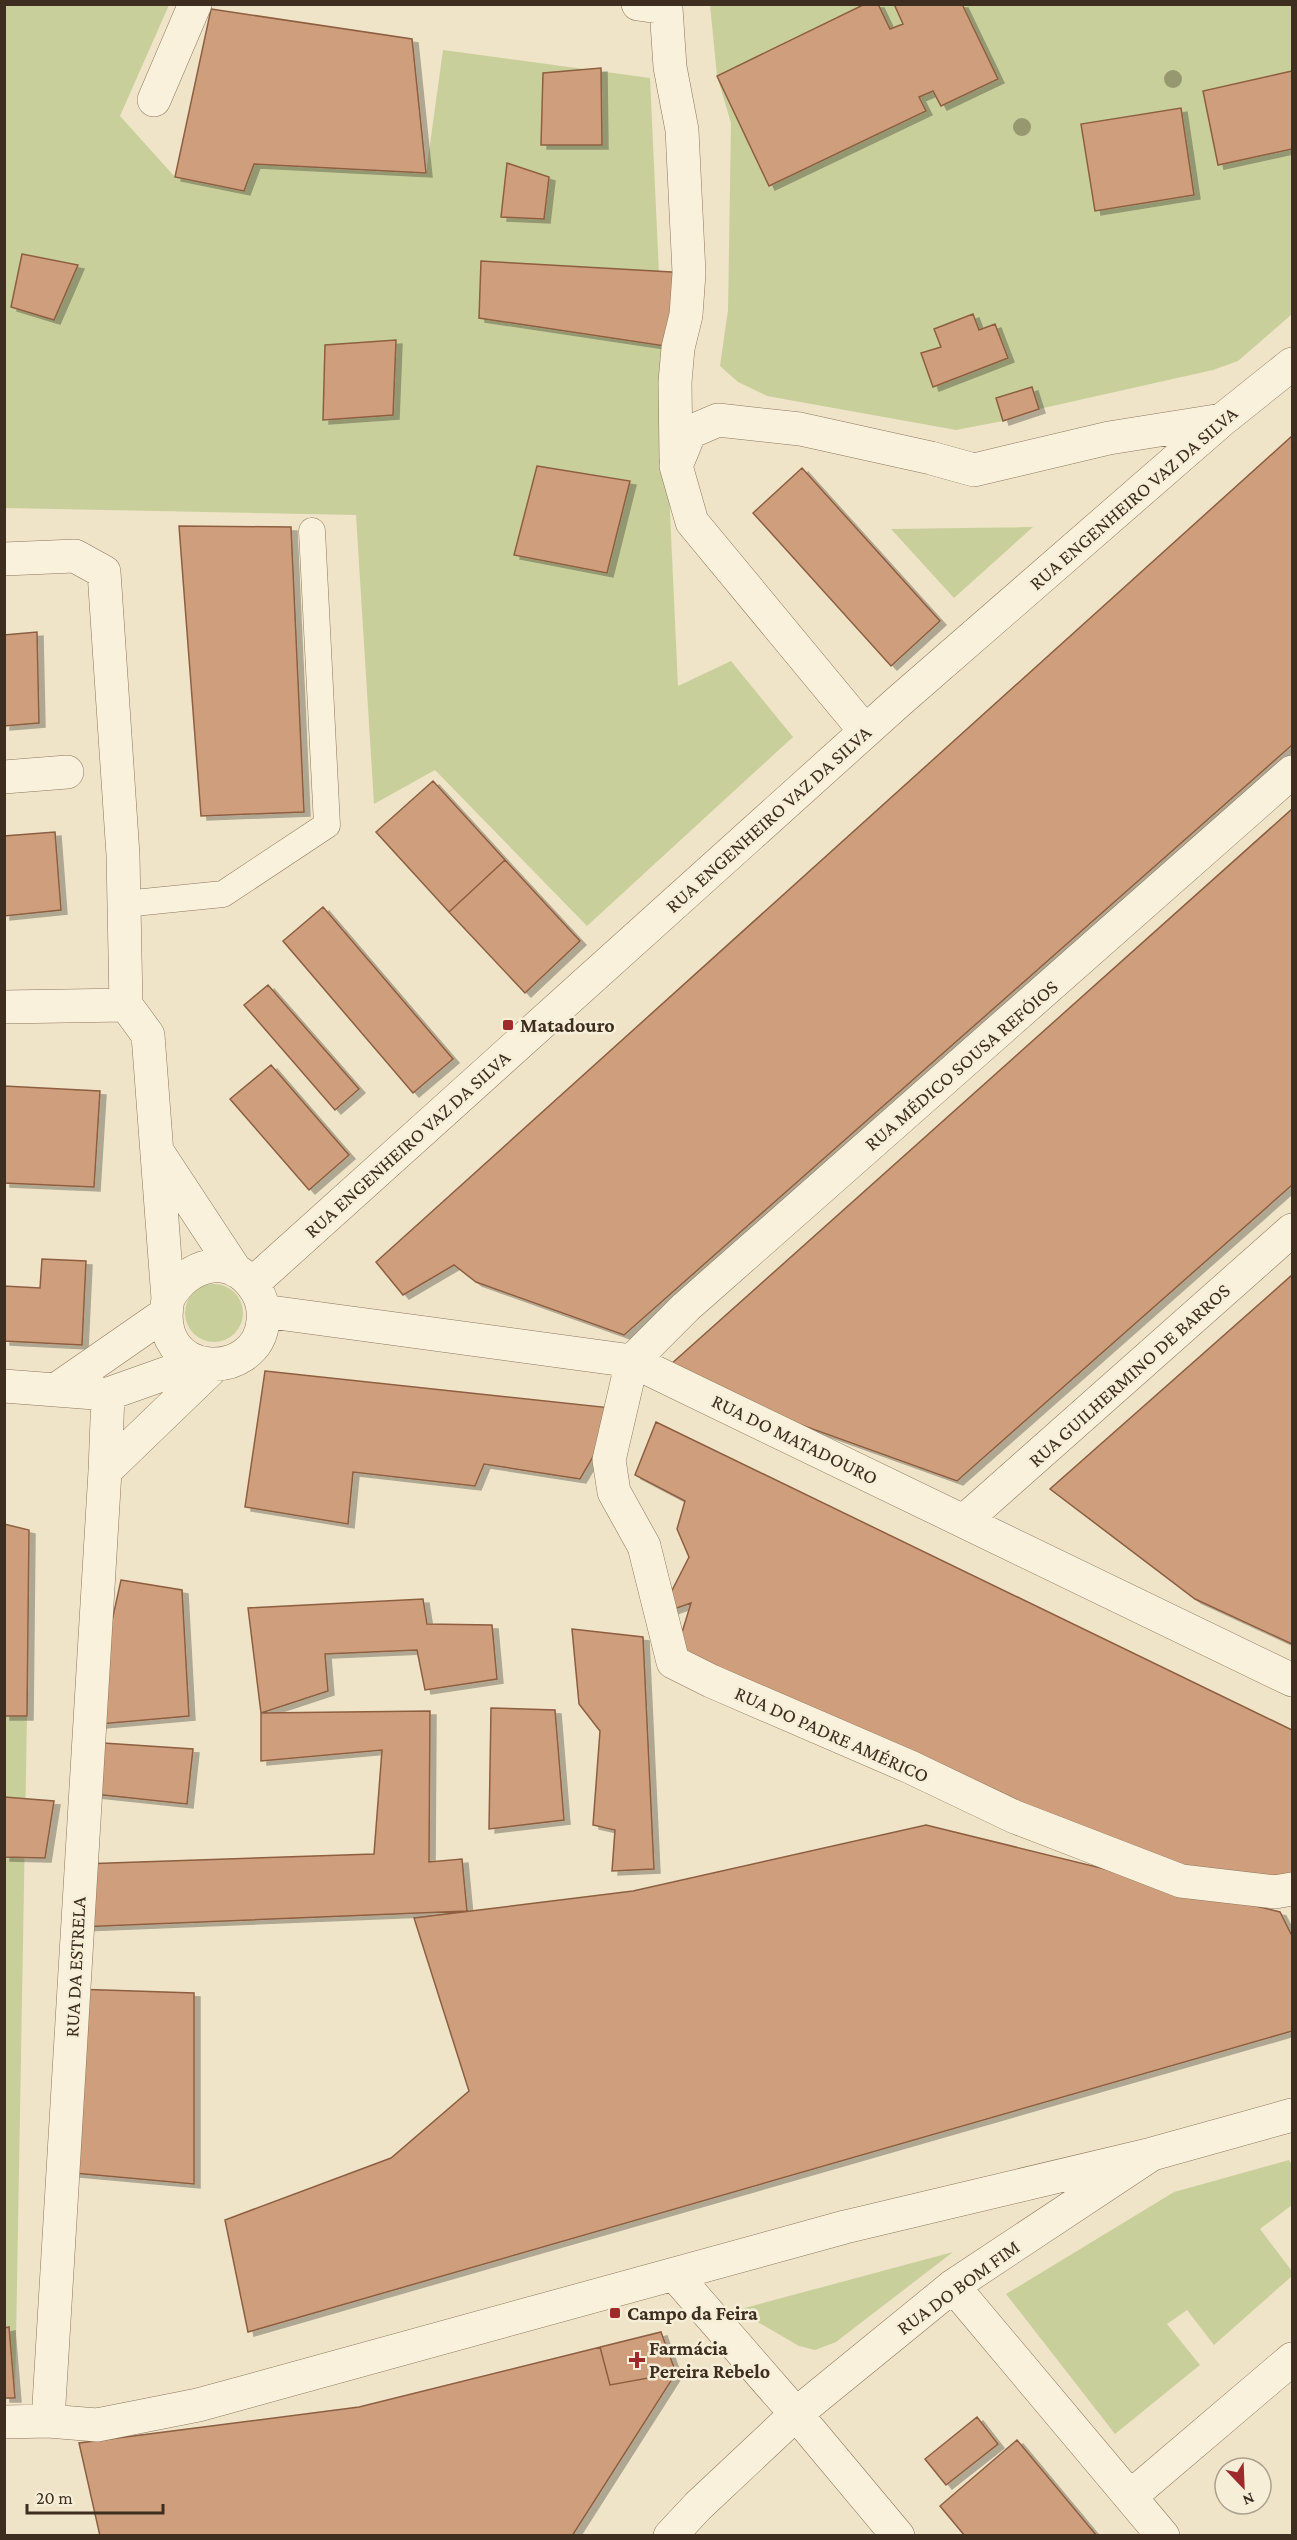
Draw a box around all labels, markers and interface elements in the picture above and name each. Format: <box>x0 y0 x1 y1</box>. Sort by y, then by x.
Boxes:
street label: RUA ENGENHEIRO VAZ DA SILVA <box>1025 401 1242 594</box>
street label: RUA ENGENHEIRO VAZ DA SILVA <box>661 721 875 917</box>
street label: RUA MÉDICO SOUSA REFÓIOS <box>860 975 1062 1155</box>
place label: Matadouro <box>520 1014 615 1036</box>
marker: Matadouro <box>501 1018 515 1032</box>
street label: RUA ENGENHEIRO VAZ DA SILVA <box>300 1046 514 1242</box>
street label: RUA GUILHERMINO DE BARROS <box>1024 1279 1234 1471</box>
street label: RUA DO MATADOURO <box>708 1389 882 1489</box>
street label: RUA DO PADRE AMÉRICO <box>732 1681 932 1787</box>
street label: RUA DA ESTRELA <box>60 1895 90 2038</box>
street label: RUA DO BOM FIM <box>892 2235 1024 2339</box>
place label: Campo da Feira <box>627 2302 758 2324</box>
marker: Campo da Feira <box>608 2306 622 2320</box>
place label: Farmácia Pereira Rebelo <box>649 2337 770 2382</box>
marker: Farmácia Pereira Rebelo <box>630 2353 644 2367</box>
north arrow <box>1213 2456 1273 2516</box>
scale bar <box>27 2477 164 2515</box>
text: 20 m <box>36 2488 73 2508</box>
text: N <box>1240 2489 1257 2509</box>

